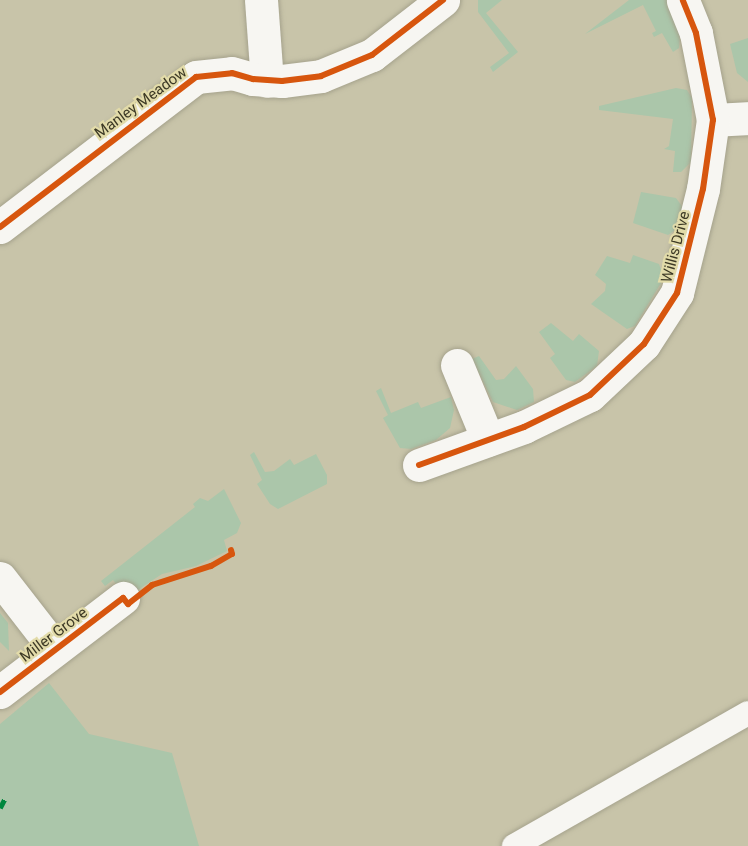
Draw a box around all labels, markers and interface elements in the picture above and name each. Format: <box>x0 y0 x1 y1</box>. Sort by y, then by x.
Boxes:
street label: Manley Meadow <box>91 64 191 142</box>
street label: Willis Drive <box>658 209 694 285</box>
street label: Miller Grove <box>17 604 91 666</box>

